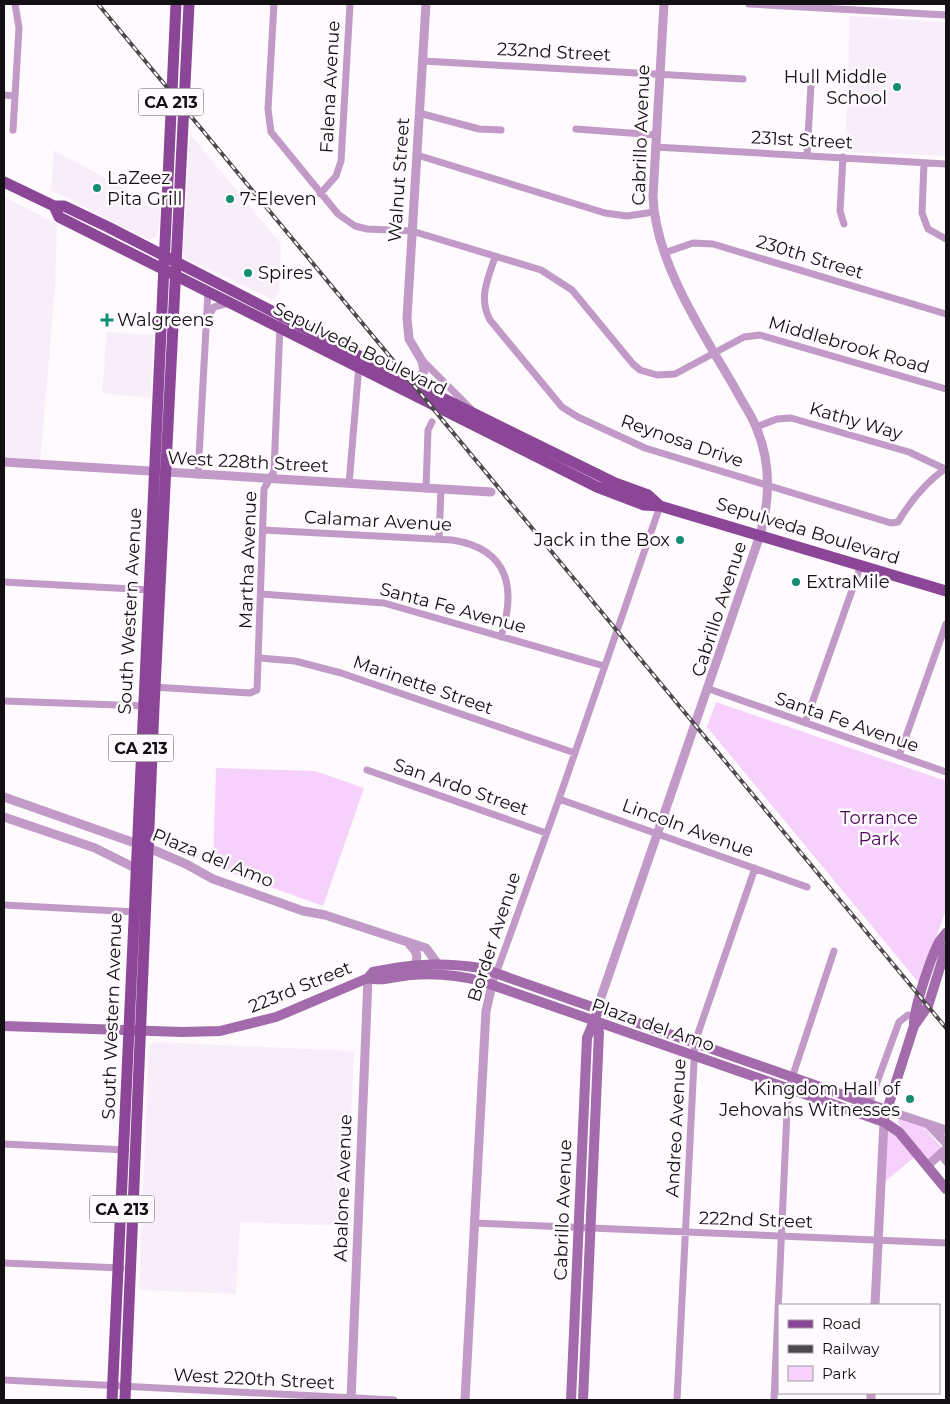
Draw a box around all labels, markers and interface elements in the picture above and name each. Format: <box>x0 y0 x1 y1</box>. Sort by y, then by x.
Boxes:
street label: Falena Avenue <box>316 20 344 154</box>
street label: 232nd Street <box>496 38 612 66</box>
street label: Cabrillo Avenue <box>628 64 654 206</box>
place label: Hull Middle School <box>784 66 887 109</box>
marker: Hull Middle School <box>891 81 903 93</box>
road number: CA 213 <box>138 88 204 115</box>
street label: Walnut Street <box>384 117 414 243</box>
street label: 231st Street <box>750 126 854 154</box>
place label: LaZeez Pita Grill <box>107 167 182 210</box>
marker: LaZeez Pita Grill <box>91 182 103 194</box>
place label: 7-Eleven <box>240 188 317 210</box>
marker: 7-Eleven <box>224 193 236 205</box>
street label: 230th Street <box>754 230 866 284</box>
place label: Spires <box>258 262 313 284</box>
marker: Spires <box>242 267 254 279</box>
street label: Sepulveda Boulevard <box>269 297 451 401</box>
place label: Walgreens <box>117 309 214 331</box>
street label: Middlebrook Road <box>766 311 932 379</box>
marker: Walgreens <box>101 314 113 326</box>
street label: Kathy Way <box>807 397 905 445</box>
street label: Reynosa Drive <box>618 410 746 472</box>
street label: West 228th Street <box>167 447 329 477</box>
street label: Martha Avenue <box>235 491 261 629</box>
street label: Sepulveda Boulevard <box>714 493 902 569</box>
street label: Calamar Avenue <box>303 506 453 536</box>
street label: South Western Avenue <box>114 507 146 715</box>
place label: Jack in the Box <box>533 529 670 551</box>
marker: Jack in the Box <box>674 534 686 546</box>
street label: Cabrillo Avenue <box>687 538 751 679</box>
place label: ExtraMile <box>806 571 890 593</box>
marker: ExtraMile <box>790 576 802 588</box>
street label: Santa Fe Avenue <box>377 578 529 638</box>
street label: Marinette Street <box>350 651 496 719</box>
street label: Santa Fe Avenue <box>772 687 922 757</box>
road number: CA 213 <box>108 734 174 761</box>
street label: San Ardo Street <box>391 754 531 820</box>
street label: Lincoln Avenue <box>619 794 757 862</box>
park label: Torrance Park <box>840 807 918 850</box>
street label: Plaza del Amo <box>149 824 277 892</box>
street label: Border Avenue <box>463 869 525 1004</box>
street label: South Western Avenue <box>97 912 127 1120</box>
street label: 223rd Street <box>245 956 355 1018</box>
street label: Plaza del Amo <box>589 994 717 1056</box>
street label: Andreo Avenue <box>661 1058 691 1198</box>
place label: Kingdom Hall of Jehovahs Witnesses <box>718 1078 901 1121</box>
marker: Kingdom Hall of Jehovahs Witnesses <box>904 1093 916 1105</box>
street label: Abalone Avenue <box>329 1114 357 1262</box>
street label: Cabrillo Avenue <box>550 1139 576 1281</box>
road number: CA 213 <box>90 1196 154 1222</box>
street label: 222nd Street <box>699 1207 813 1233</box>
legend <box>778 1304 940 1394</box>
text: Road <box>822 1314 861 1333</box>
text: Railway <box>822 1339 880 1358</box>
street label: West 220th Street <box>173 1364 335 1394</box>
text: Park <box>822 1364 856 1383</box>

